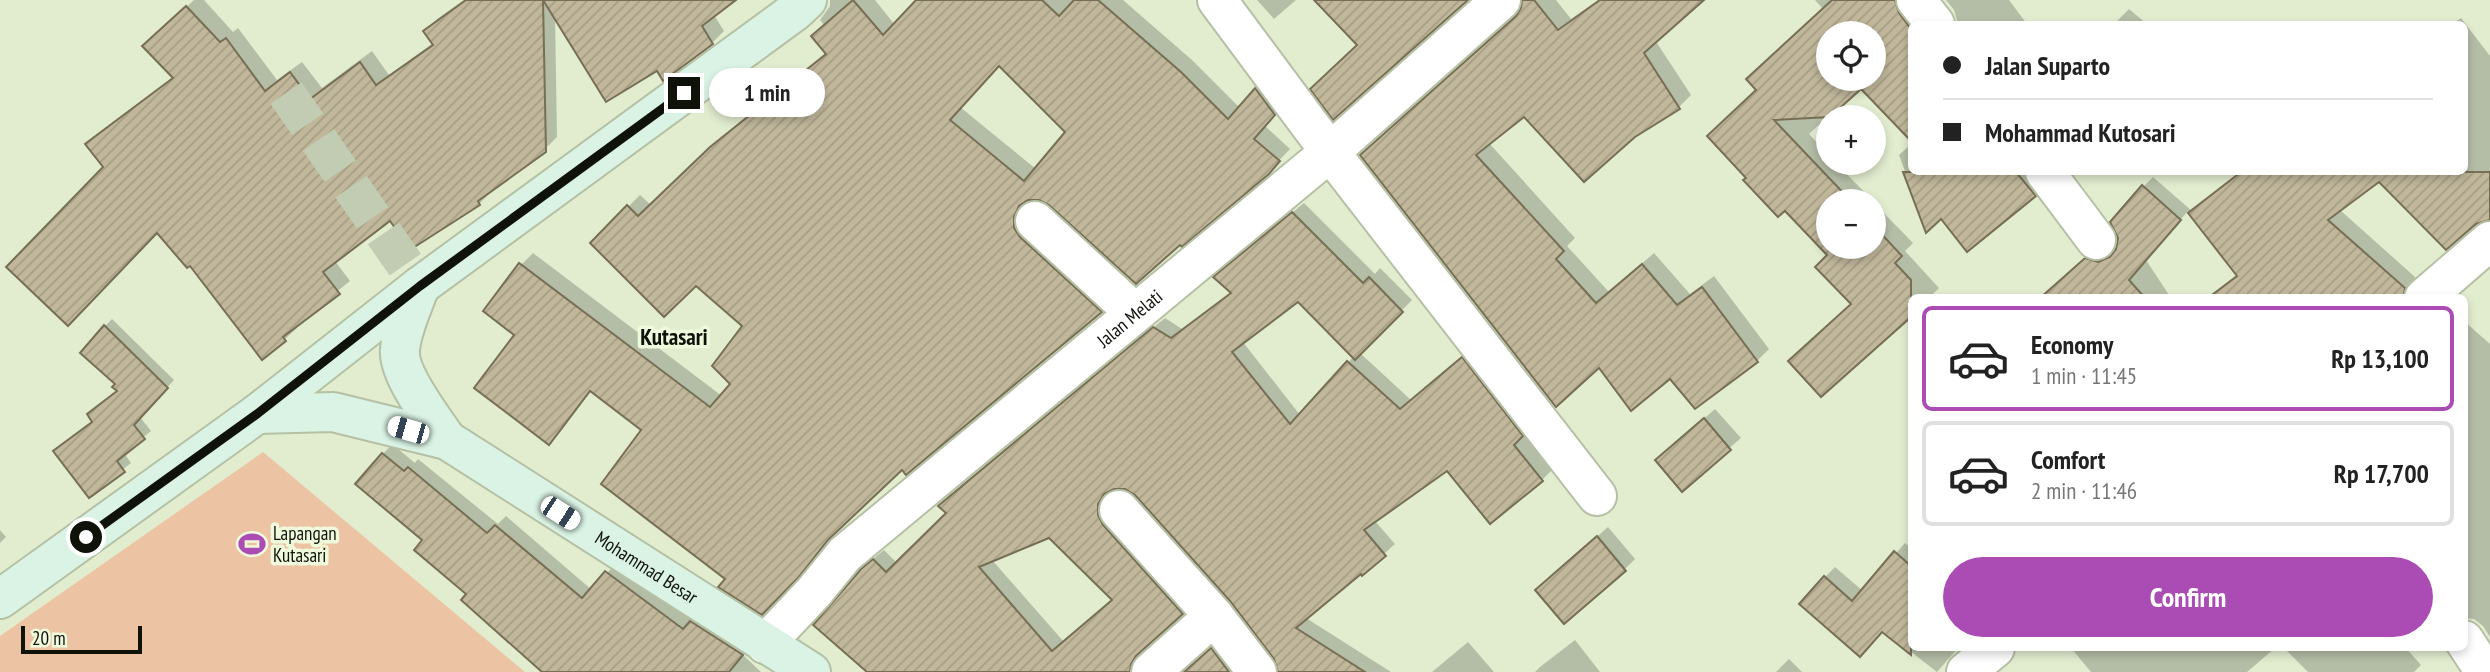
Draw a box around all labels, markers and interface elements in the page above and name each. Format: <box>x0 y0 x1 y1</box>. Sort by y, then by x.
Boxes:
map controls <box>1816 21 1886 259</box>
button: locate <box>1816 21 1886 91</box>
text: Jalan Suparto <box>1985 49 2110 82</box>
callout: 1 min <box>708 68 824 118</box>
route end <box>668 77 700 109</box>
text: 1 min <box>744 78 790 107</box>
button: + <box>1816 105 1886 175</box>
text: Mohammad Kutosari <box>1985 116 2176 149</box>
button: − <box>1816 189 1886 259</box>
street label: Jalan Melati <box>1091 284 1167 353</box>
district label: Kutasari <box>640 322 708 351</box>
icon: car <box>1947 327 2010 390</box>
text: Economy <box>2031 328 2113 361</box>
text: Rp 13,100 <box>2331 342 2429 375</box>
text: 1 min · 11:45 <box>2031 361 2137 390</box>
car <box>385 414 432 446</box>
icon: car <box>1947 442 2010 505</box>
text: Comfort <box>2031 443 2105 476</box>
text: Rp 17,700 <box>2334 457 2429 490</box>
text: 2 min · 11:46 <box>2031 476 2137 505</box>
car <box>537 493 584 533</box>
route start <box>70 521 102 553</box>
place label: Lapangan Kutasari <box>273 521 337 567</box>
street label: Mohammad Besar <box>591 526 703 609</box>
sports icon: Lapangan Kutasari <box>237 529 267 559</box>
button: Confirm <box>1943 557 2433 637</box>
scale bar <box>21 623 142 655</box>
text: 20 m <box>32 626 66 650</box>

